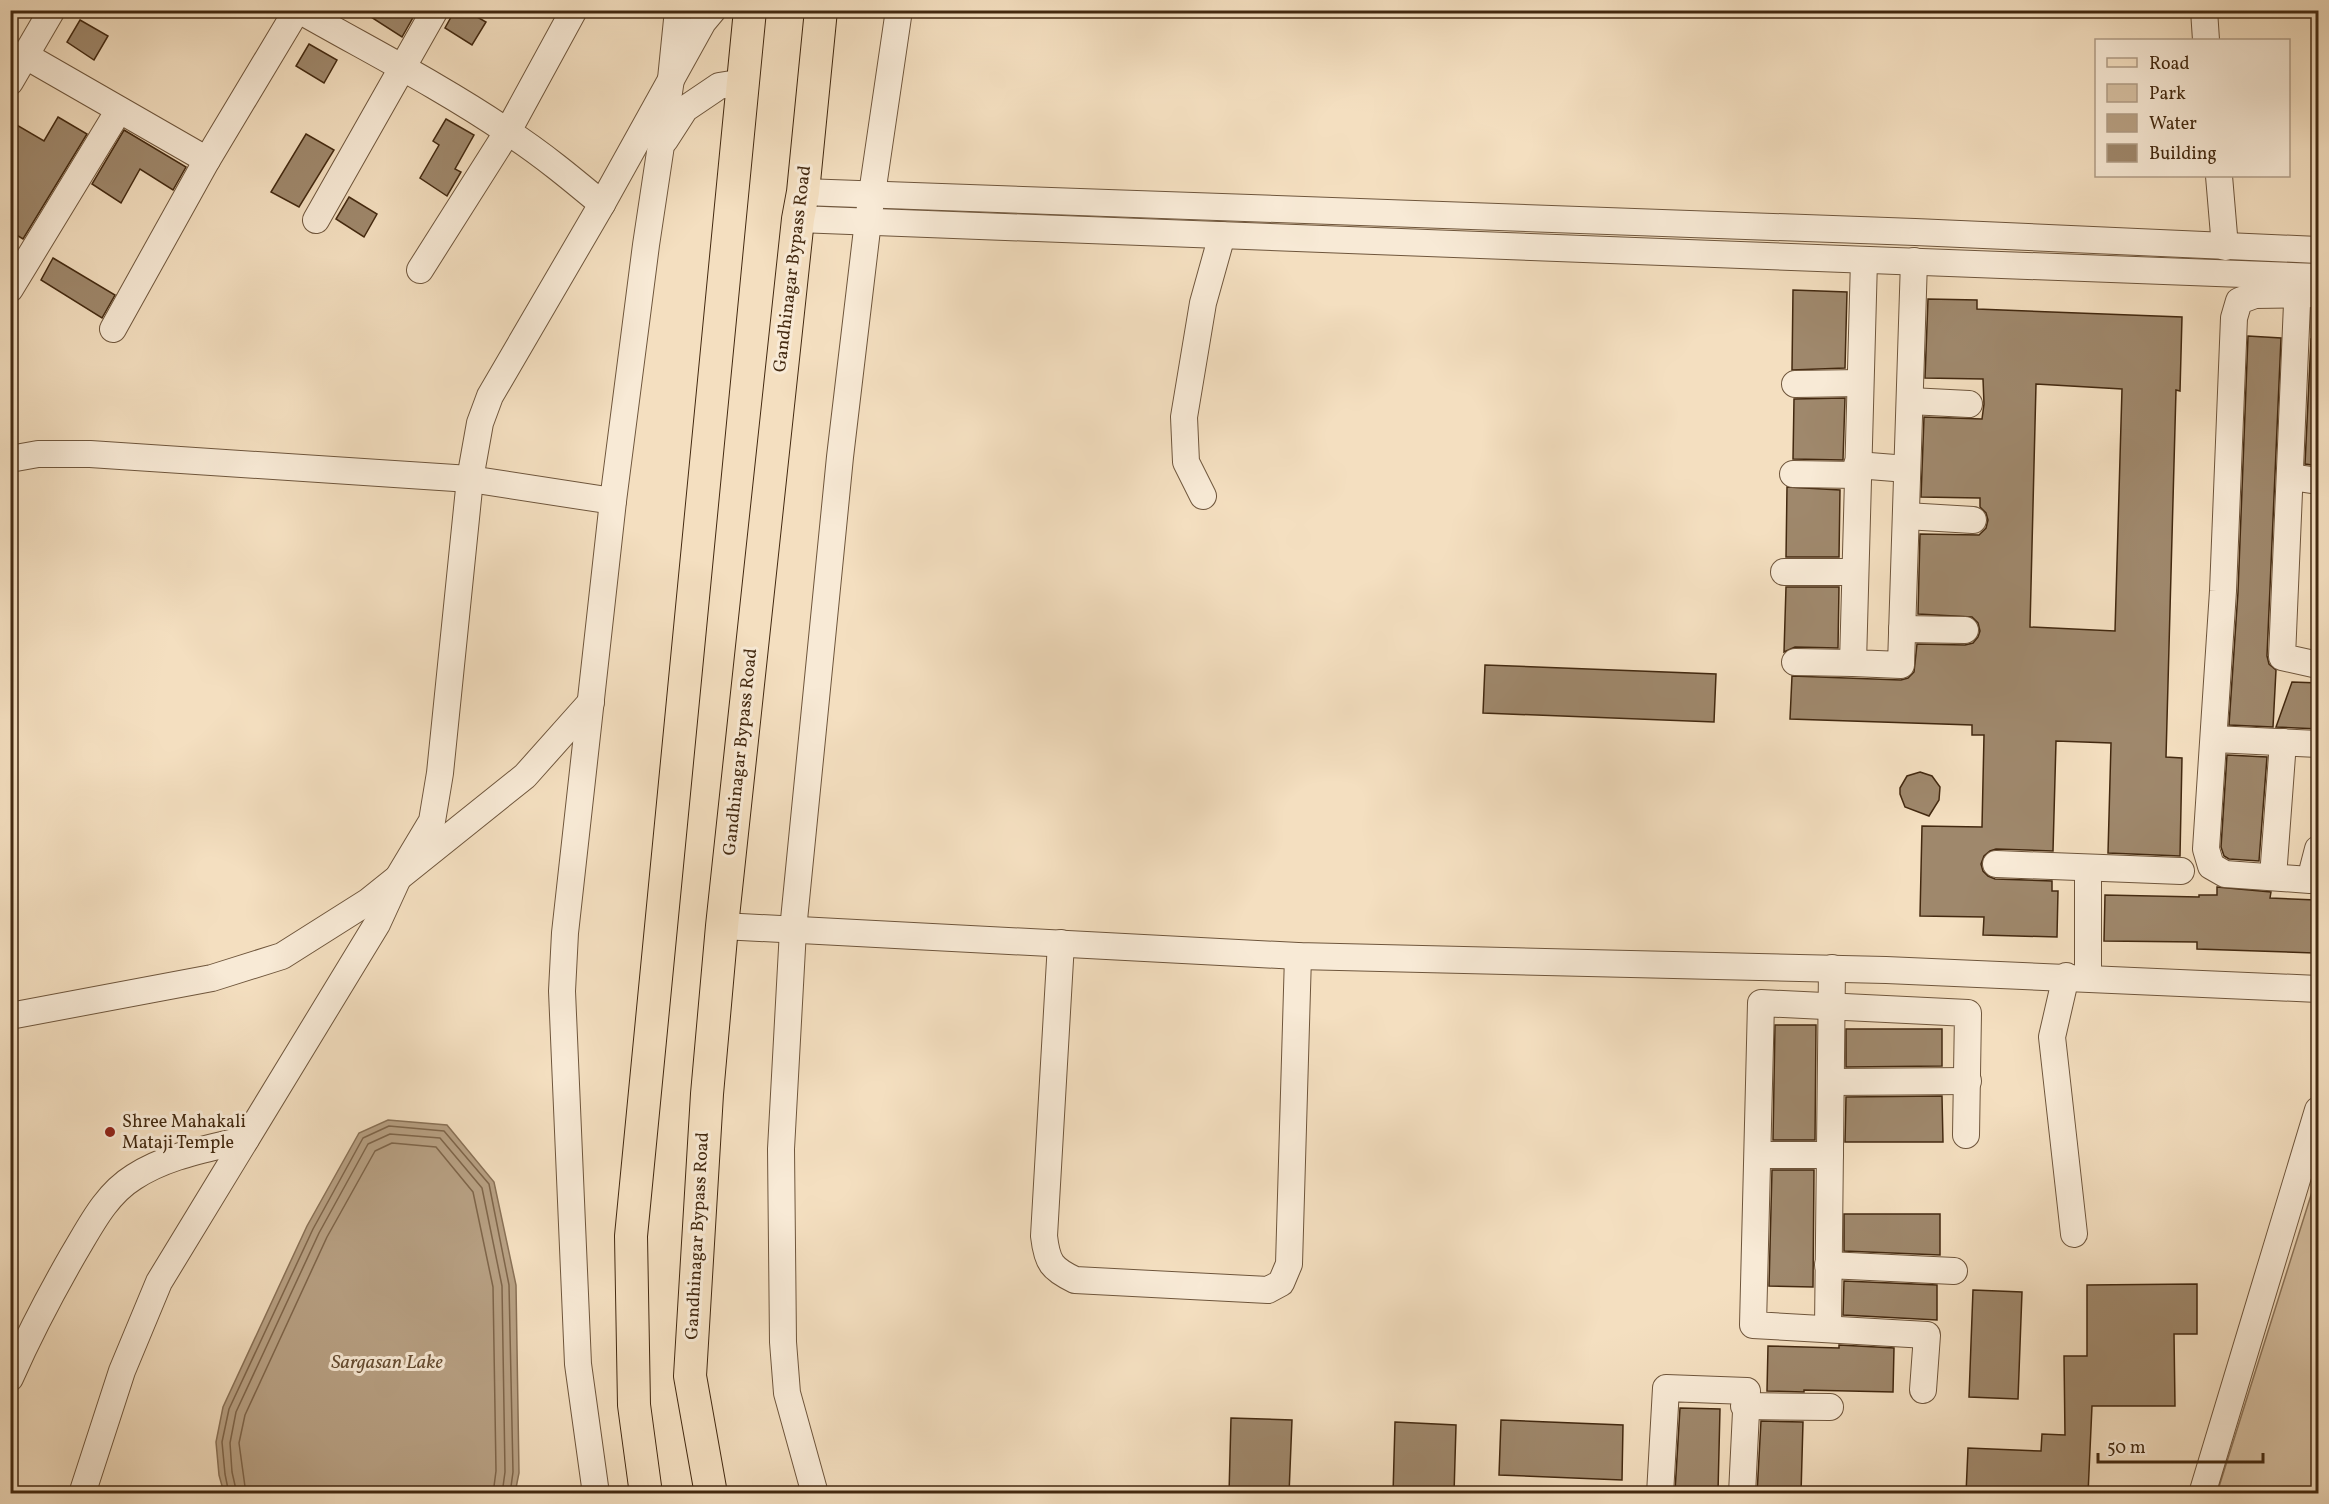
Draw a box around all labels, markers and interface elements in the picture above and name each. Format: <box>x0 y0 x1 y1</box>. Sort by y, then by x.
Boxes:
legend <box>2095 39 2290 177</box>
text: Road <box>2149 52 2190 77</box>
text: Park <box>2149 82 2186 107</box>
text: Water <box>2149 112 2197 137</box>
text: Building <box>2149 142 2217 167</box>
street label: Gandhinagar Bypass Road <box>768 164 818 374</box>
street label: Gandhinagar Bypass Road <box>718 647 764 857</box>
place label: Shree Mahakali Mataji Temple <box>122 1110 246 1156</box>
marker: Shree Mahakali Mataji Temple <box>103 1125 117 1139</box>
street label: Gandhinagar Bypass Road <box>680 1131 716 1341</box>
water label: Sargasan Lake <box>331 1349 443 1377</box>
scale bar <box>2098 1426 2263 1464</box>
text: 50 m <box>2107 1436 2146 1461</box>

